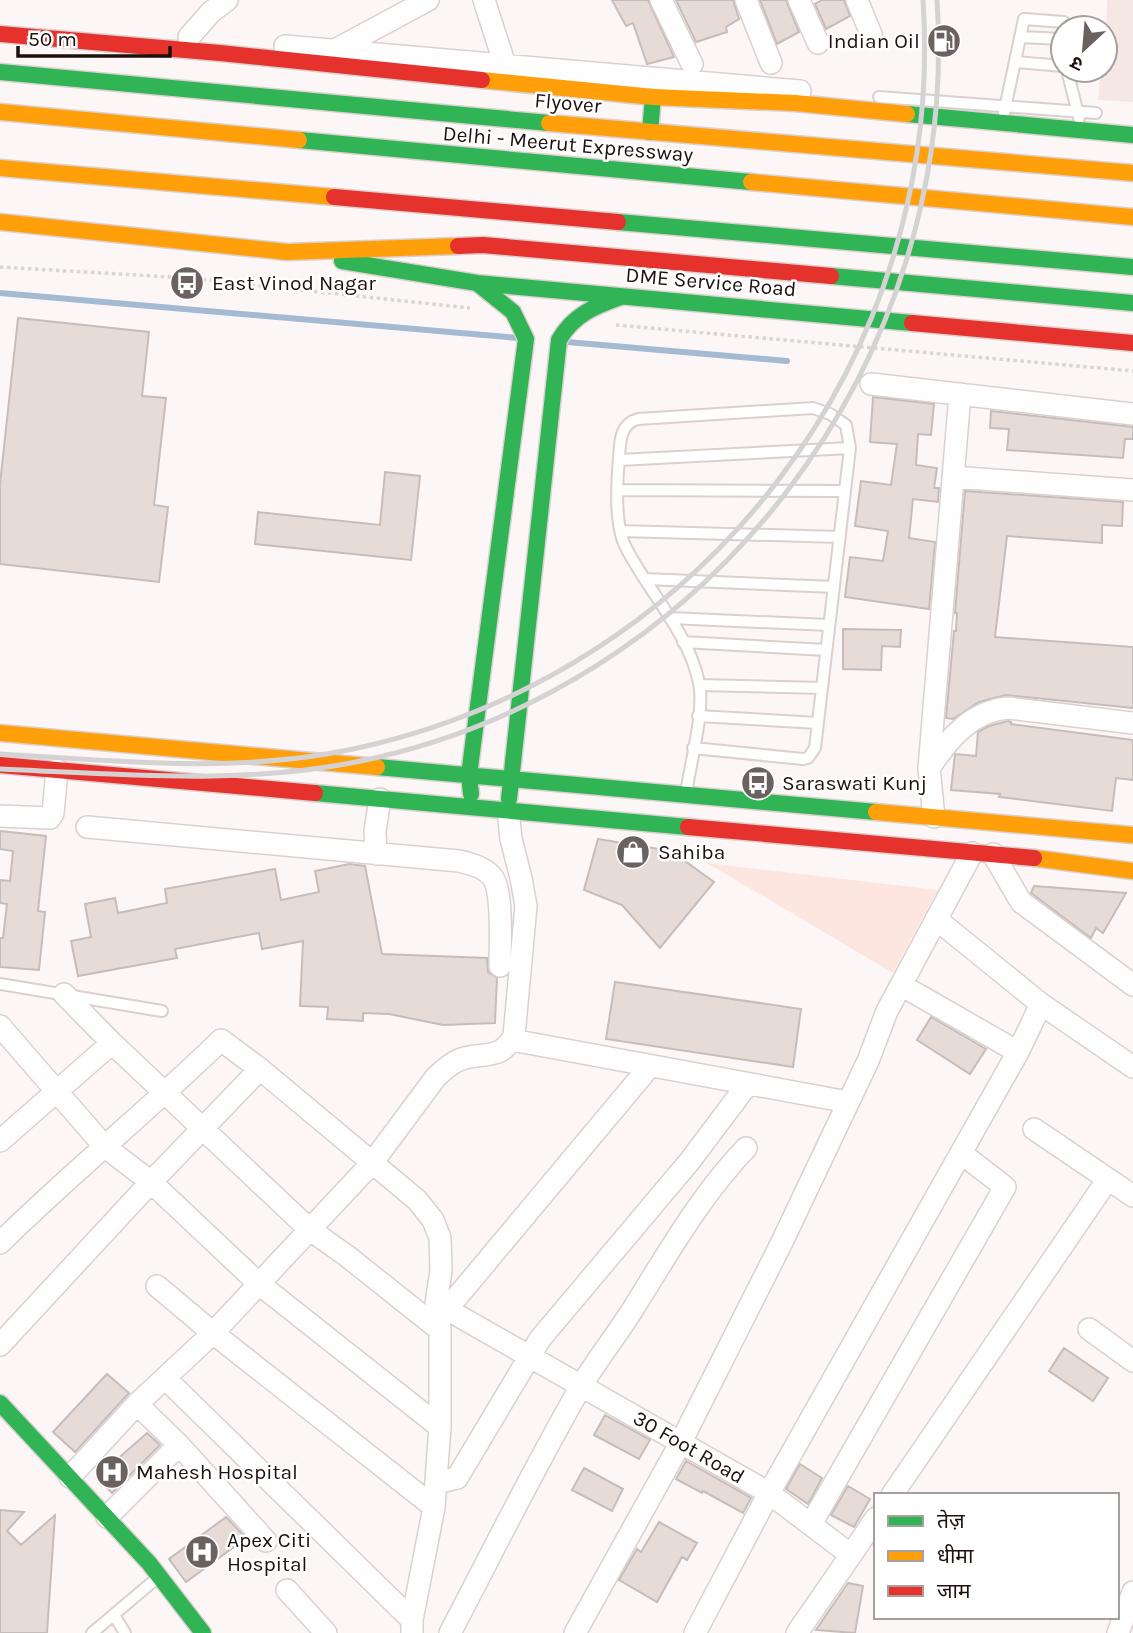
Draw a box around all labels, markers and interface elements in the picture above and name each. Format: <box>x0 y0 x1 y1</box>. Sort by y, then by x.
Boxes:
scale bar <box>18 14 170 58</box>
north arrow <box>1049 14 1119 84</box>
fuel station icon: Indian Oil <box>925 22 963 60</box>
text: 50 m <box>28 27 77 51</box>
place label: Indian Oil <box>828 29 920 53</box>
text: उ <box>1066 51 1087 76</box>
street label: Flyover <box>534 88 603 118</box>
street label: Delhi - Meerut Expressway <box>442 121 694 167</box>
street label: DME Service Road <box>625 263 797 301</box>
bus stop icon: East Vinod Nagar <box>168 264 206 302</box>
place label: East Vinod Nagar <box>212 271 376 295</box>
bus stop icon: Saraswati Kunj <box>739 764 777 802</box>
place label: Saraswati Kunj <box>782 771 927 795</box>
shop icon: Sahiba <box>614 833 652 871</box>
place label: Sahiba <box>658 840 725 864</box>
street label: 30 Foot Road <box>629 1405 749 1489</box>
hospital icon: Mahesh Hospital <box>93 1453 131 1491</box>
place label: Mahesh Hospital <box>136 1460 298 1484</box>
legend <box>874 1493 1119 1619</box>
text: तेज़ <box>937 1509 965 1533</box>
place label: Apex Citi Hospital <box>227 1528 311 1576</box>
hospital icon: Apex Citi Hospital <box>183 1533 221 1571</box>
text: धीमा <box>937 1544 974 1568</box>
text: जाम <box>937 1579 971 1603</box>

